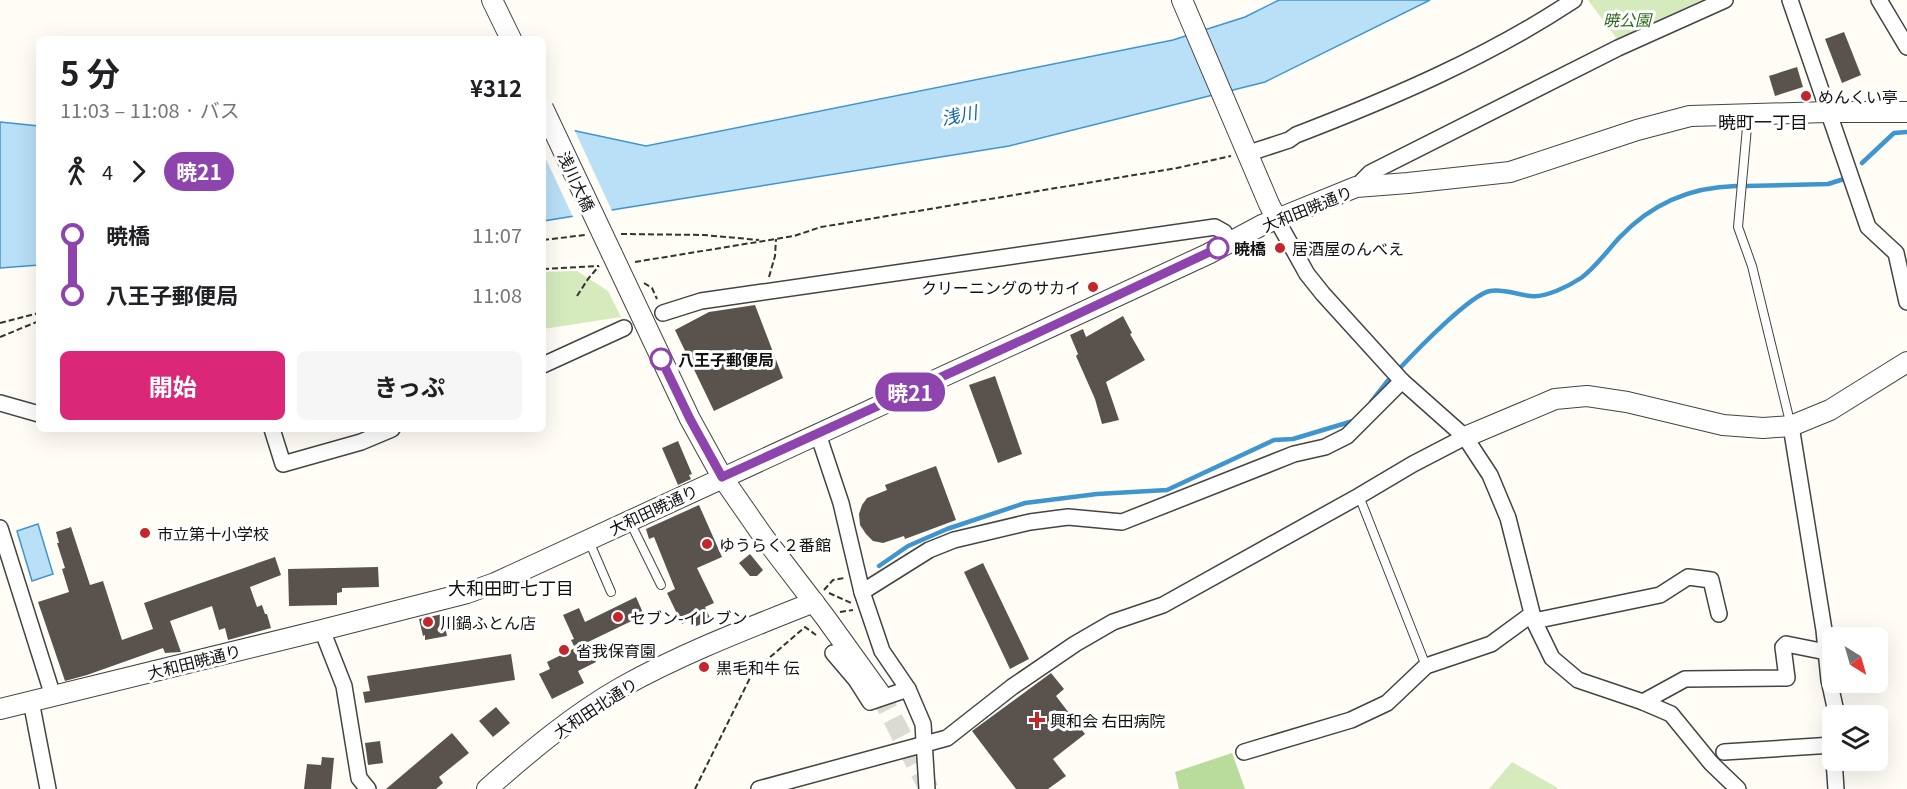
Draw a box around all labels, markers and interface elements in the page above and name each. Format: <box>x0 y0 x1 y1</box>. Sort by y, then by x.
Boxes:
park label: 暁公園 <box>1603 7 1653 31</box>
text: 5 分 <box>60 48 120 96</box>
text: ¥312 <box>470 71 522 103</box>
place label: めんくい亭 <box>1818 84 1898 108</box>
marker: めんくい亭 <box>1799 89 1813 103</box>
text: 11:03 – 11:08 · バス <box>60 95 240 124</box>
water label: 浅川 <box>939 97 981 130</box>
district label: 暁町一丁目 <box>1718 108 1808 134</box>
street label: 浅川大橋 <box>553 147 601 215</box>
icon: walk <box>60 155 93 188</box>
icon: forward <box>122 155 155 188</box>
text: 暁21 <box>176 156 222 186</box>
text: 4 <box>102 157 113 186</box>
street label: 大和田暁通り <box>1258 179 1356 237</box>
text: 暁橋 <box>106 218 150 250</box>
text: 11:07 <box>472 220 522 249</box>
place label: 暁橋 <box>1234 236 1266 260</box>
place label: 居酒屋のんべえ <box>1292 236 1404 260</box>
marker: 暁橋 <box>1207 237 1229 259</box>
marker: 居酒屋のんべえ <box>1273 241 1287 255</box>
place label: クリーニングのサカイ <box>921 275 1081 299</box>
text: 八王子郵便局 <box>106 278 238 310</box>
text: 11:08 <box>472 280 522 309</box>
marker: クリーニングのサカイ <box>1086 280 1100 294</box>
place label: 八王子郵便局 <box>678 347 774 371</box>
marker: 八王子郵便局 <box>650 348 672 370</box>
button: 開始 <box>60 351 285 420</box>
button: きっぷ <box>297 351 522 420</box>
line badge: 暁21 <box>876 372 944 412</box>
text: 暁21 <box>887 377 933 407</box>
street label: 大和田暁通り <box>604 478 702 540</box>
place label: 市立第十小学校 <box>157 521 269 545</box>
marker: 市立第十小学校 <box>138 526 152 540</box>
place label: ゆうらく２番館 <box>719 532 831 556</box>
marker: ゆうらく２番館 <box>700 537 714 551</box>
district label: 大和田町七丁目 <box>448 574 574 600</box>
place label: セブン-イレブン <box>630 605 748 629</box>
place label: 川鍋ふとん店 <box>440 610 536 634</box>
marker: セブン-イレブン <box>611 610 625 624</box>
marker: 川鍋ふとん店 <box>421 615 435 629</box>
north arrow <box>1822 627 1888 693</box>
map controls <box>1822 627 1888 771</box>
street label: 大和田暁通り <box>145 638 243 684</box>
place label: 省我保育園 <box>576 638 656 662</box>
marker: 省我保育園 <box>557 643 571 657</box>
place label: 黒毛和牛 伝 <box>716 655 800 679</box>
marker: 黒毛和牛 伝 <box>697 660 711 674</box>
street label: 大和田北通り <box>548 671 642 743</box>
button: layers <box>1822 705 1888 771</box>
place label: 興和会 右田病院 <box>1050 708 1166 732</box>
marker: 興和会 右田病院 <box>1028 711 1046 729</box>

